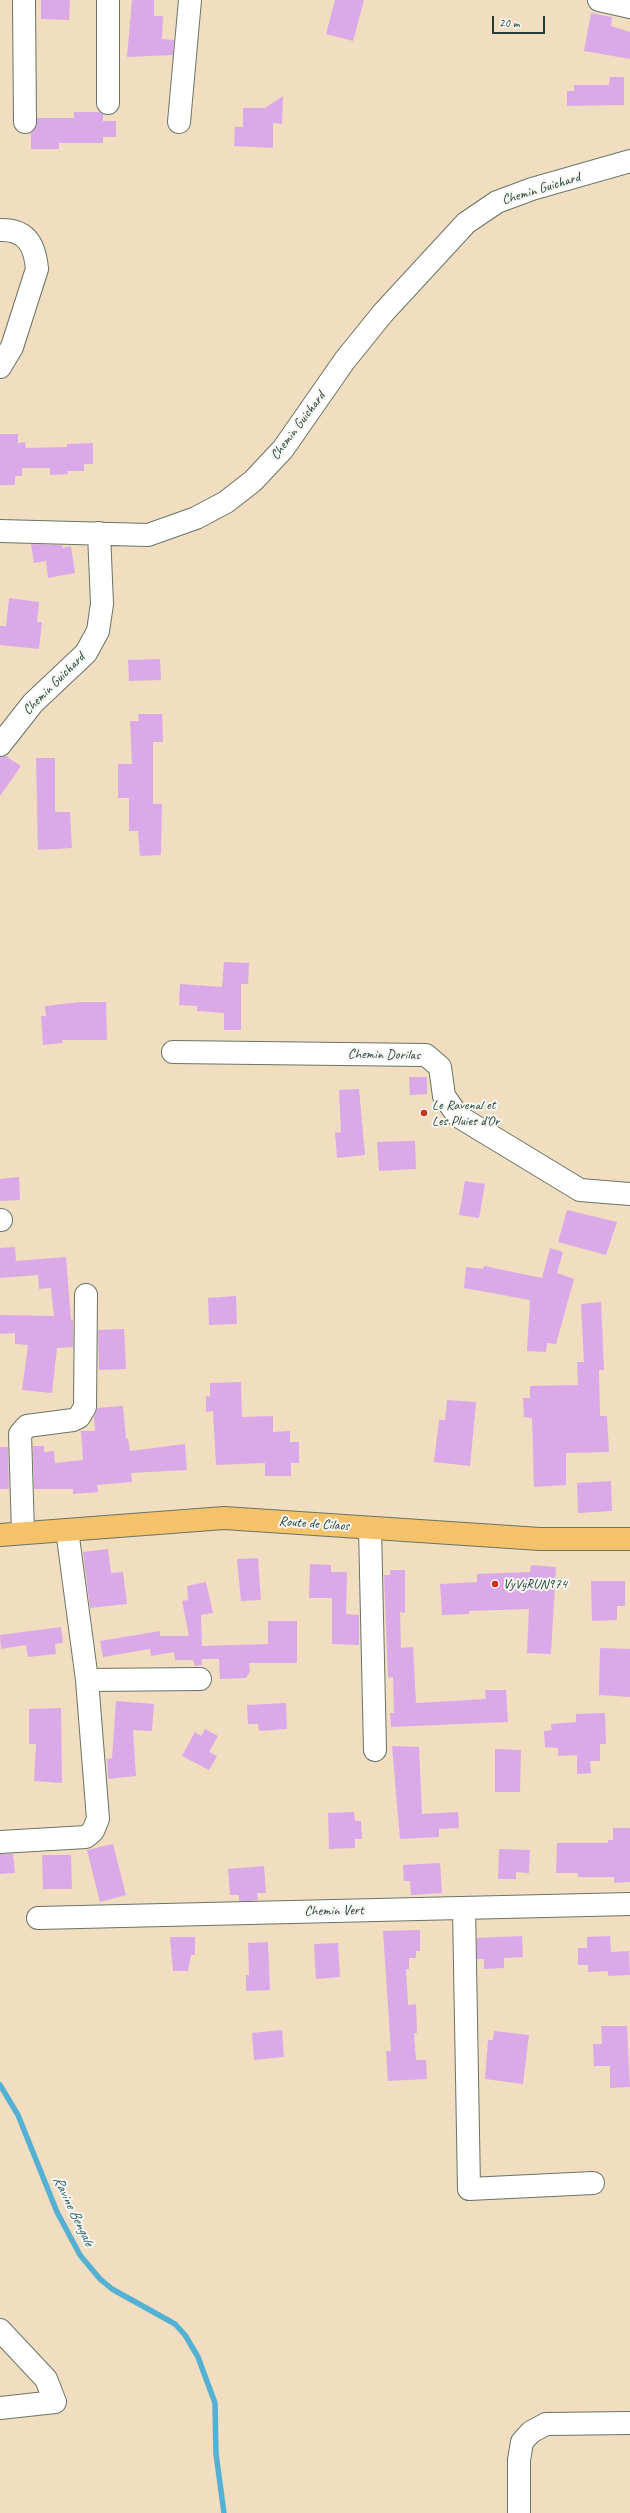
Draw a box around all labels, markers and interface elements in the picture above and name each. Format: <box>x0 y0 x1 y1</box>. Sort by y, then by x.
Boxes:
scale bar <box>494 8 547 34</box>
text: 20 m <box>499 15 519 31</box>
street label: Chemin Guichard <box>500 169 582 209</box>
street label: Chemin Guichard <box>267 389 329 463</box>
street label: Chemin Guichard <box>20 650 88 718</box>
street label: Chemin Dorilas <box>348 1046 420 1064</box>
place label: Le Ravenal et Les Pluies d'Or <box>432 1097 499 1130</box>
marker: Le Ravenal et Les Pluies d'Or <box>419 1108 429 1118</box>
street label: Route de Cilaos <box>278 1513 350 1535</box>
place label: VyVyRUN974 <box>503 1576 567 1592</box>
marker: VyVyRUN974 <box>490 1579 500 1589</box>
street label: Chemin Vert <box>304 1902 364 1920</box>
water label: Ravine Bengale <box>48 2173 98 2249</box>

